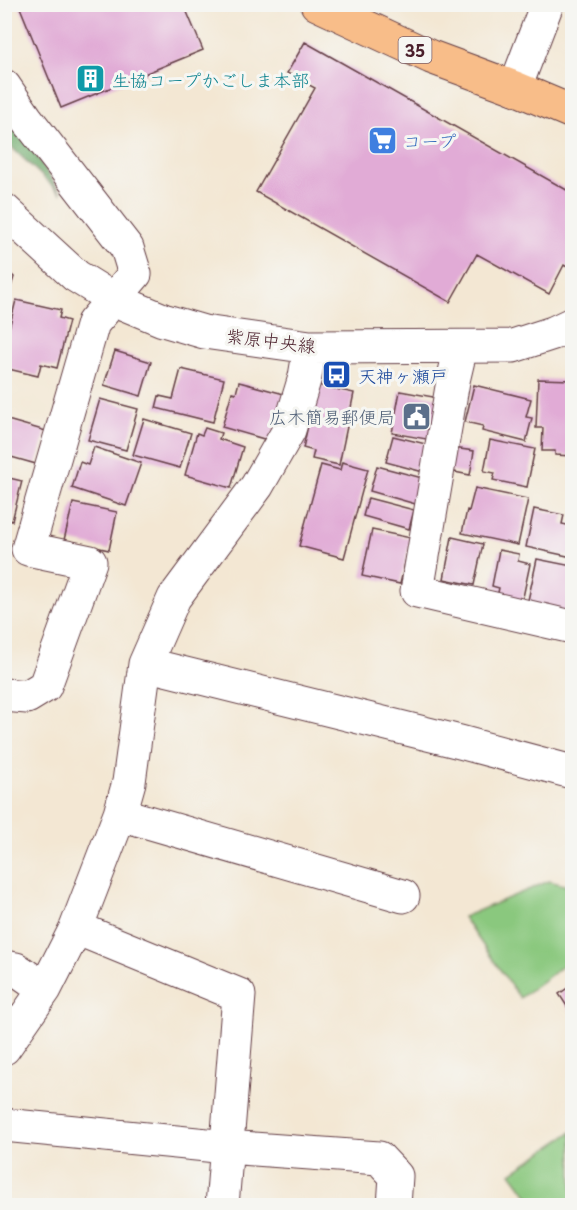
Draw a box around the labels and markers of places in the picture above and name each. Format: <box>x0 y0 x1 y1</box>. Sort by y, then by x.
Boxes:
building icon: 生協コープかごしま本部 <box>75 63 107 95</box>
place label: 生協コープかごしま本部 <box>112 66 309 93</box>
supermarket icon: コープ <box>366 124 398 156</box>
place label: コープ <box>403 127 456 154</box>
bus stop icon: 天神ヶ瀬戸 <box>321 359 353 391</box>
place label: 天神ヶ瀬戸 <box>358 362 448 389</box>
public building icon: 広木簡易郵便局 <box>400 400 432 432</box>
place label: 広木簡易郵便局 <box>269 403 395 430</box>

